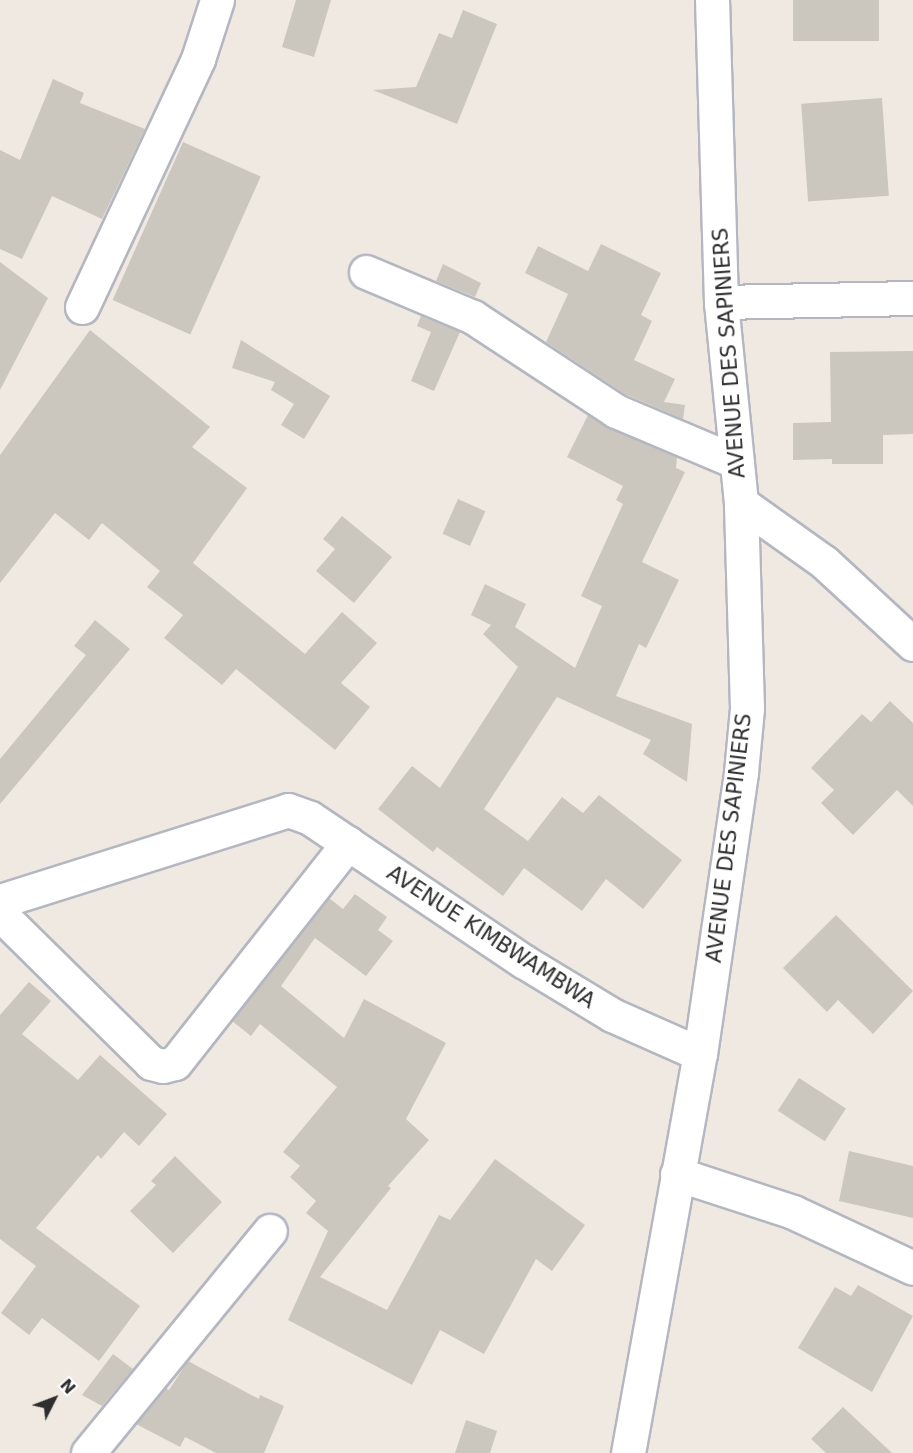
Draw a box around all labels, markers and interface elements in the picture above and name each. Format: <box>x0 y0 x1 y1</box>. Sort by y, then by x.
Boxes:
street label: AVENUE DES SAPINIERS <box>708 227 750 479</box>
street label: AVENUE DES SAPINIERS <box>701 712 757 964</box>
street label: AVENUE KIMBWAMBWA <box>382 860 600 1014</box>
north arrow <box>24 1369 84 1429</box>
text: N <box>56 1375 79 1398</box>

